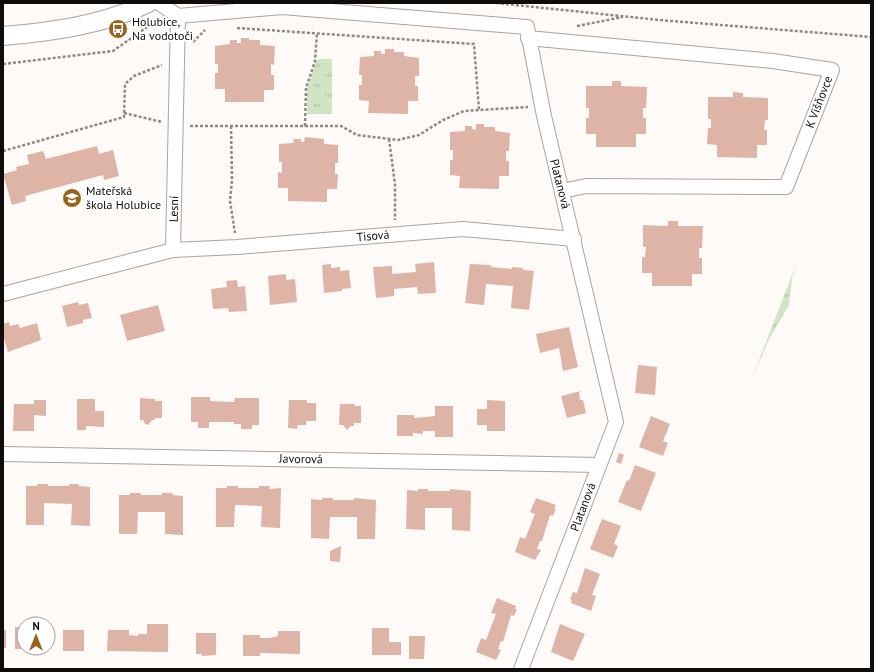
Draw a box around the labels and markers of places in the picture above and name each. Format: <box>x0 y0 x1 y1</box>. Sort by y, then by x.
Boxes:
place label: Holubice, Na vodotoči <box>132 14 193 43</box>
bus stop icon: Holubice, Na vodotoči <box>107 18 129 40</box>
place label: Mateřská škola Holubice <box>86 183 161 212</box>
school or university icon: Mateřská škola Holubice <box>61 187 83 209</box>

